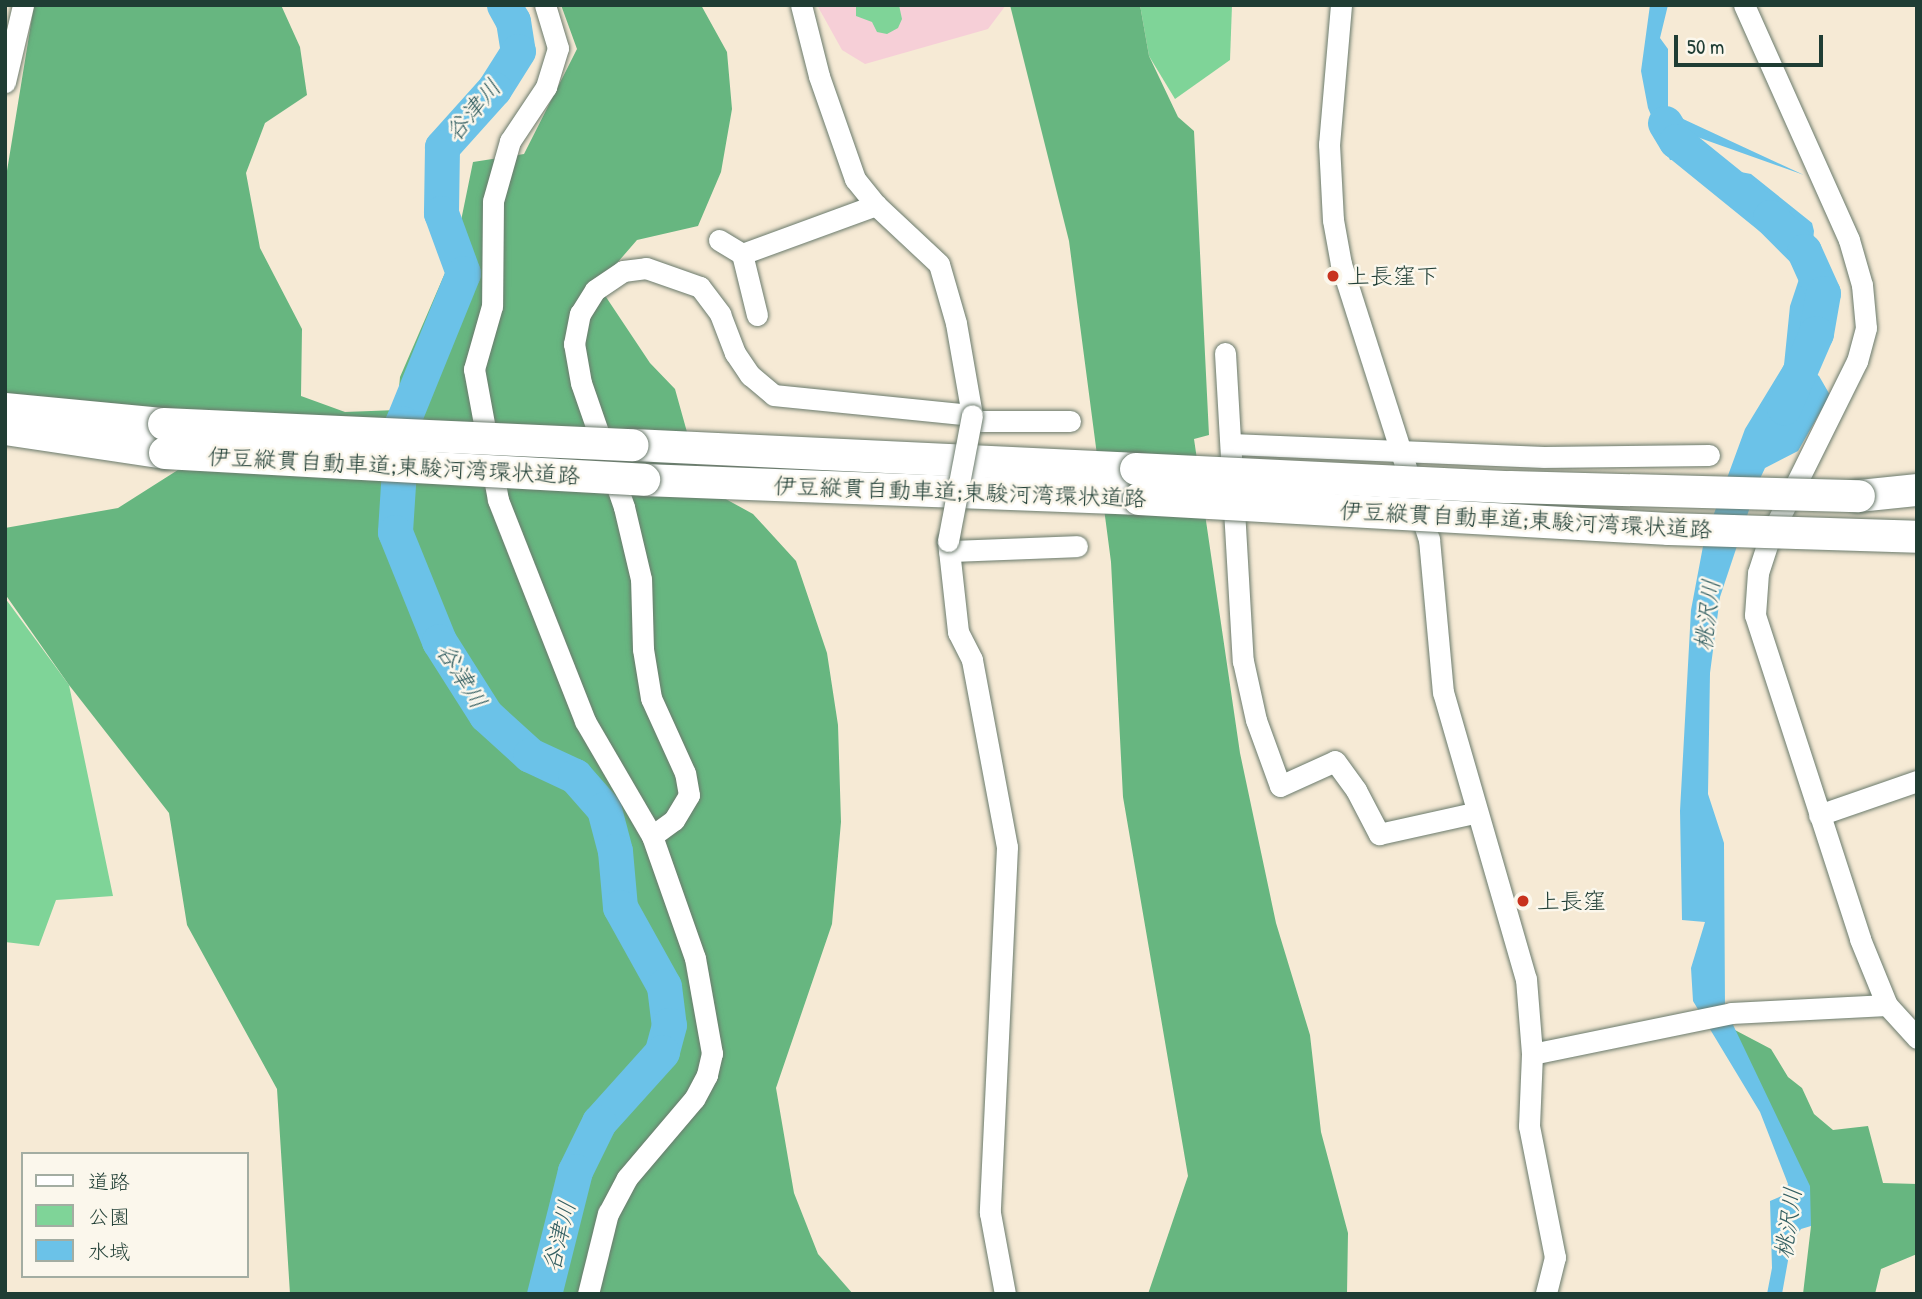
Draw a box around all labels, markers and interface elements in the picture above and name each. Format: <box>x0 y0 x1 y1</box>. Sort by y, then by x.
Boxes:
scale bar <box>1677 21 1826 65</box>
text: 50 m <box>1687 32 1724 61</box>
water label: 谷津川 <box>439 73 507 147</box>
place label: 上長窪下 <box>1347 262 1439 290</box>
marker: 上長窪下 <box>1325 268 1341 284</box>
street label: 伊豆縦貫自動車道;東駿河湾環状道路 <box>207 442 581 490</box>
street label: 伊豆縦貫自動車道;東駿河湾環状道路 <box>773 472 1147 512</box>
street label: 伊豆縦貫自動車道;東駿河湾環状道路 <box>1339 496 1713 544</box>
water label: 桃沢川 <box>1688 578 1726 652</box>
water label: 谷津川 <box>431 638 493 714</box>
place label: 上長窪 <box>1537 887 1606 915</box>
marker: 上長窪 <box>1515 893 1531 909</box>
legend <box>21 1152 248 1278</box>
text: 道路 <box>88 1167 130 1196</box>
water label: 桃沢川 <box>1769 1185 1807 1261</box>
water label: 谷津川 <box>536 1198 582 1274</box>
text: 公園 <box>88 1202 130 1231</box>
text: 水域 <box>88 1237 130 1266</box>

